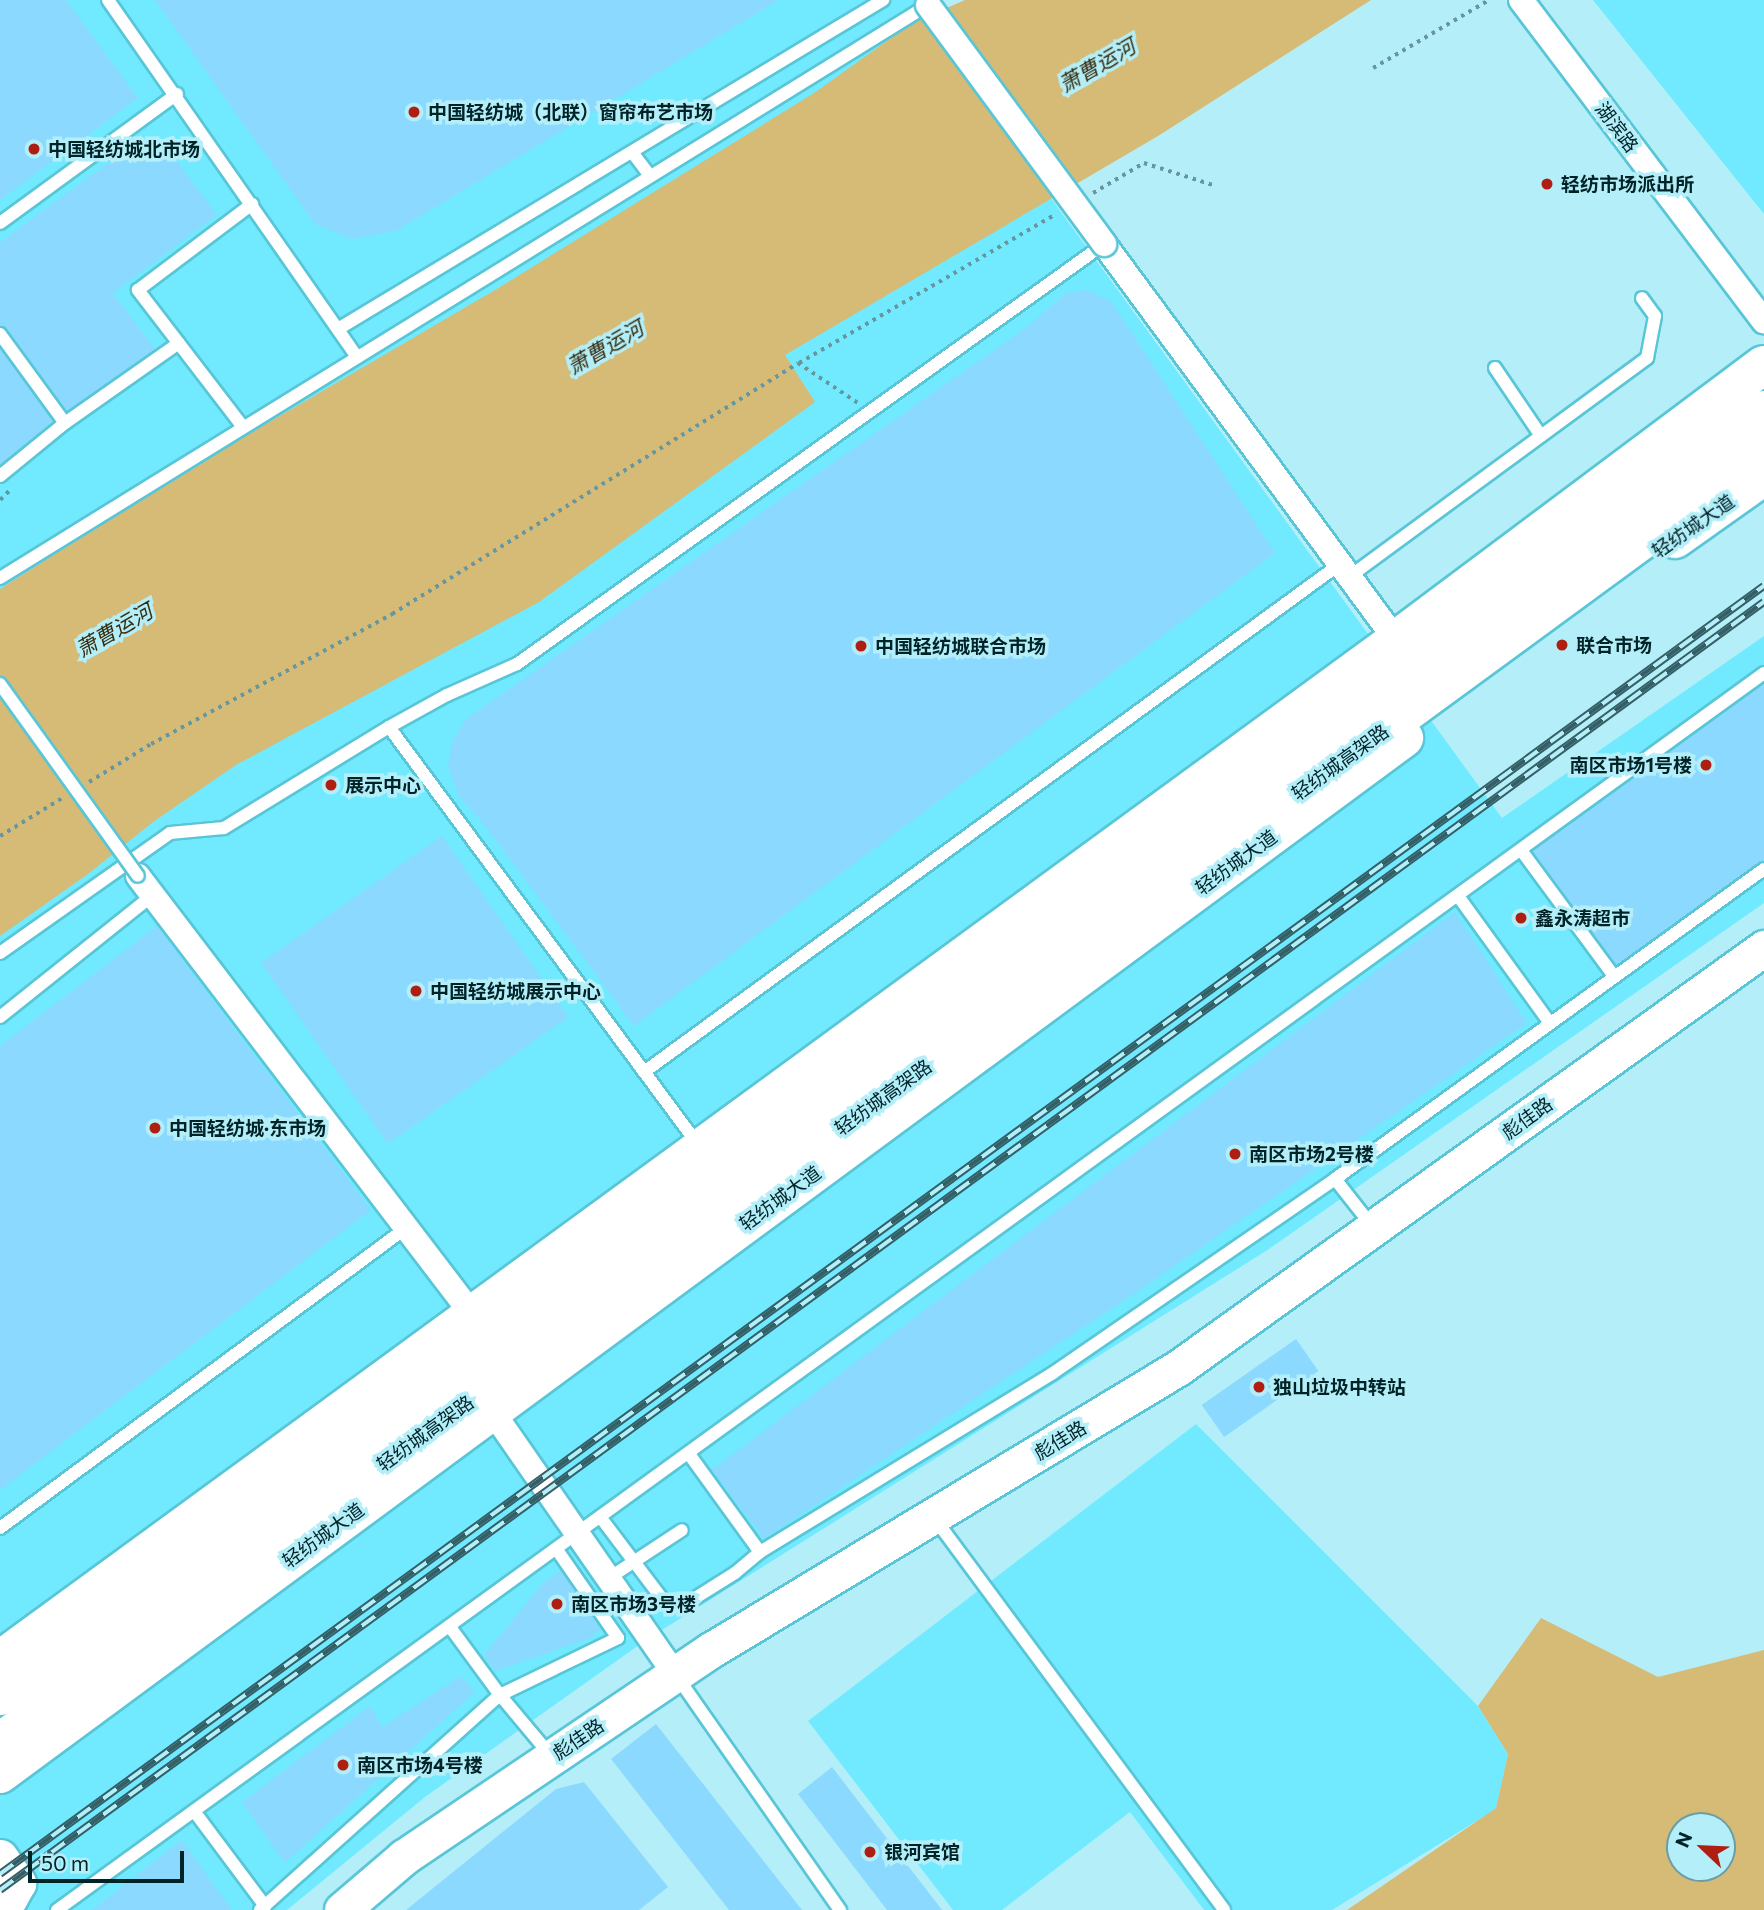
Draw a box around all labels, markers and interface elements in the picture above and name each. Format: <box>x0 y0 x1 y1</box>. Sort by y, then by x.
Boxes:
water label: 萧曹运河 <box>1054 33 1140 97</box>
street label: 湖滨路 <box>1591 97 1643 157</box>
place label: 中国轻纺城（北联）窗帘布艺市场 <box>428 101 713 123</box>
marker: 中国轻纺城（北联）窗帘布艺市场 <box>406 104 422 120</box>
place label: 中国轻纺城北市场 <box>48 138 200 160</box>
marker: 中国轻纺城北市场 <box>26 141 42 157</box>
place label: 轻纺市场派出所 <box>1561 173 1694 195</box>
marker: 轻纺市场派出所 <box>1539 176 1555 192</box>
water label: 萧曹运河 <box>562 315 648 379</box>
street label: 轻纺城大道 <box>1648 489 1738 563</box>
water label: 萧曹运河 <box>71 598 157 662</box>
place label: 联合市场 <box>1576 634 1652 656</box>
place label: 中国轻纺城联合市场 <box>875 635 1046 657</box>
marker: 联合市场 <box>1554 637 1570 653</box>
marker: 中国轻纺城联合市场 <box>853 638 869 654</box>
street label: 轻纺城高架路 <box>1287 719 1393 805</box>
place label: 南区市场1号楼 <box>1569 754 1692 776</box>
marker: 南区市场1号楼 <box>1698 757 1714 773</box>
place label: 展示中心 <box>345 774 421 796</box>
marker: 展示中心 <box>323 777 339 793</box>
street label: 轻纺城大道 <box>1191 825 1281 899</box>
place label: 鑫永涛超市 <box>1535 907 1630 929</box>
marker: 鑫永涛超市 <box>1513 910 1529 926</box>
place label: 中国轻纺城展示中心 <box>430 980 601 1002</box>
marker: 中国轻纺城展示中心 <box>408 983 424 999</box>
street label: 轻纺城高架路 <box>830 1054 936 1140</box>
street label: 彪佳路 <box>1497 1092 1557 1144</box>
place label: 中国轻纺城·东市场 <box>169 1117 326 1139</box>
marker: 中国轻纺城·东市场 <box>147 1120 163 1136</box>
place label: 南区市场2号楼 <box>1249 1143 1374 1165</box>
marker: 南区市场2号楼 <box>1227 1146 1243 1162</box>
street label: 轻纺城大道 <box>735 1161 825 1235</box>
place label: 独山垃圾中转站 <box>1273 1376 1406 1398</box>
marker: 独山垃圾中转站 <box>1251 1379 1267 1395</box>
street label: 轻纺城高架路 <box>372 1390 478 1476</box>
street label: 彪佳路 <box>1030 1416 1090 1464</box>
street label: 轻纺城大道 <box>278 1498 368 1572</box>
place label: 南区市场3号楼 <box>571 1593 696 1615</box>
marker: 南区市场3号楼 <box>549 1596 565 1612</box>
street label: 彪佳路 <box>548 1714 608 1764</box>
place label: 南区市场4号楼 <box>357 1754 483 1776</box>
marker: 南区市场4号楼 <box>335 1757 351 1773</box>
north arrow <box>1666 1812 1736 1882</box>
text: N <box>1670 1828 1696 1850</box>
scale bar <box>32 1836 187 1880</box>
place label: 银河宾馆 <box>884 1841 960 1863</box>
marker: 银河宾馆 <box>862 1844 878 1860</box>
text: 50 m <box>41 1850 89 1875</box>

